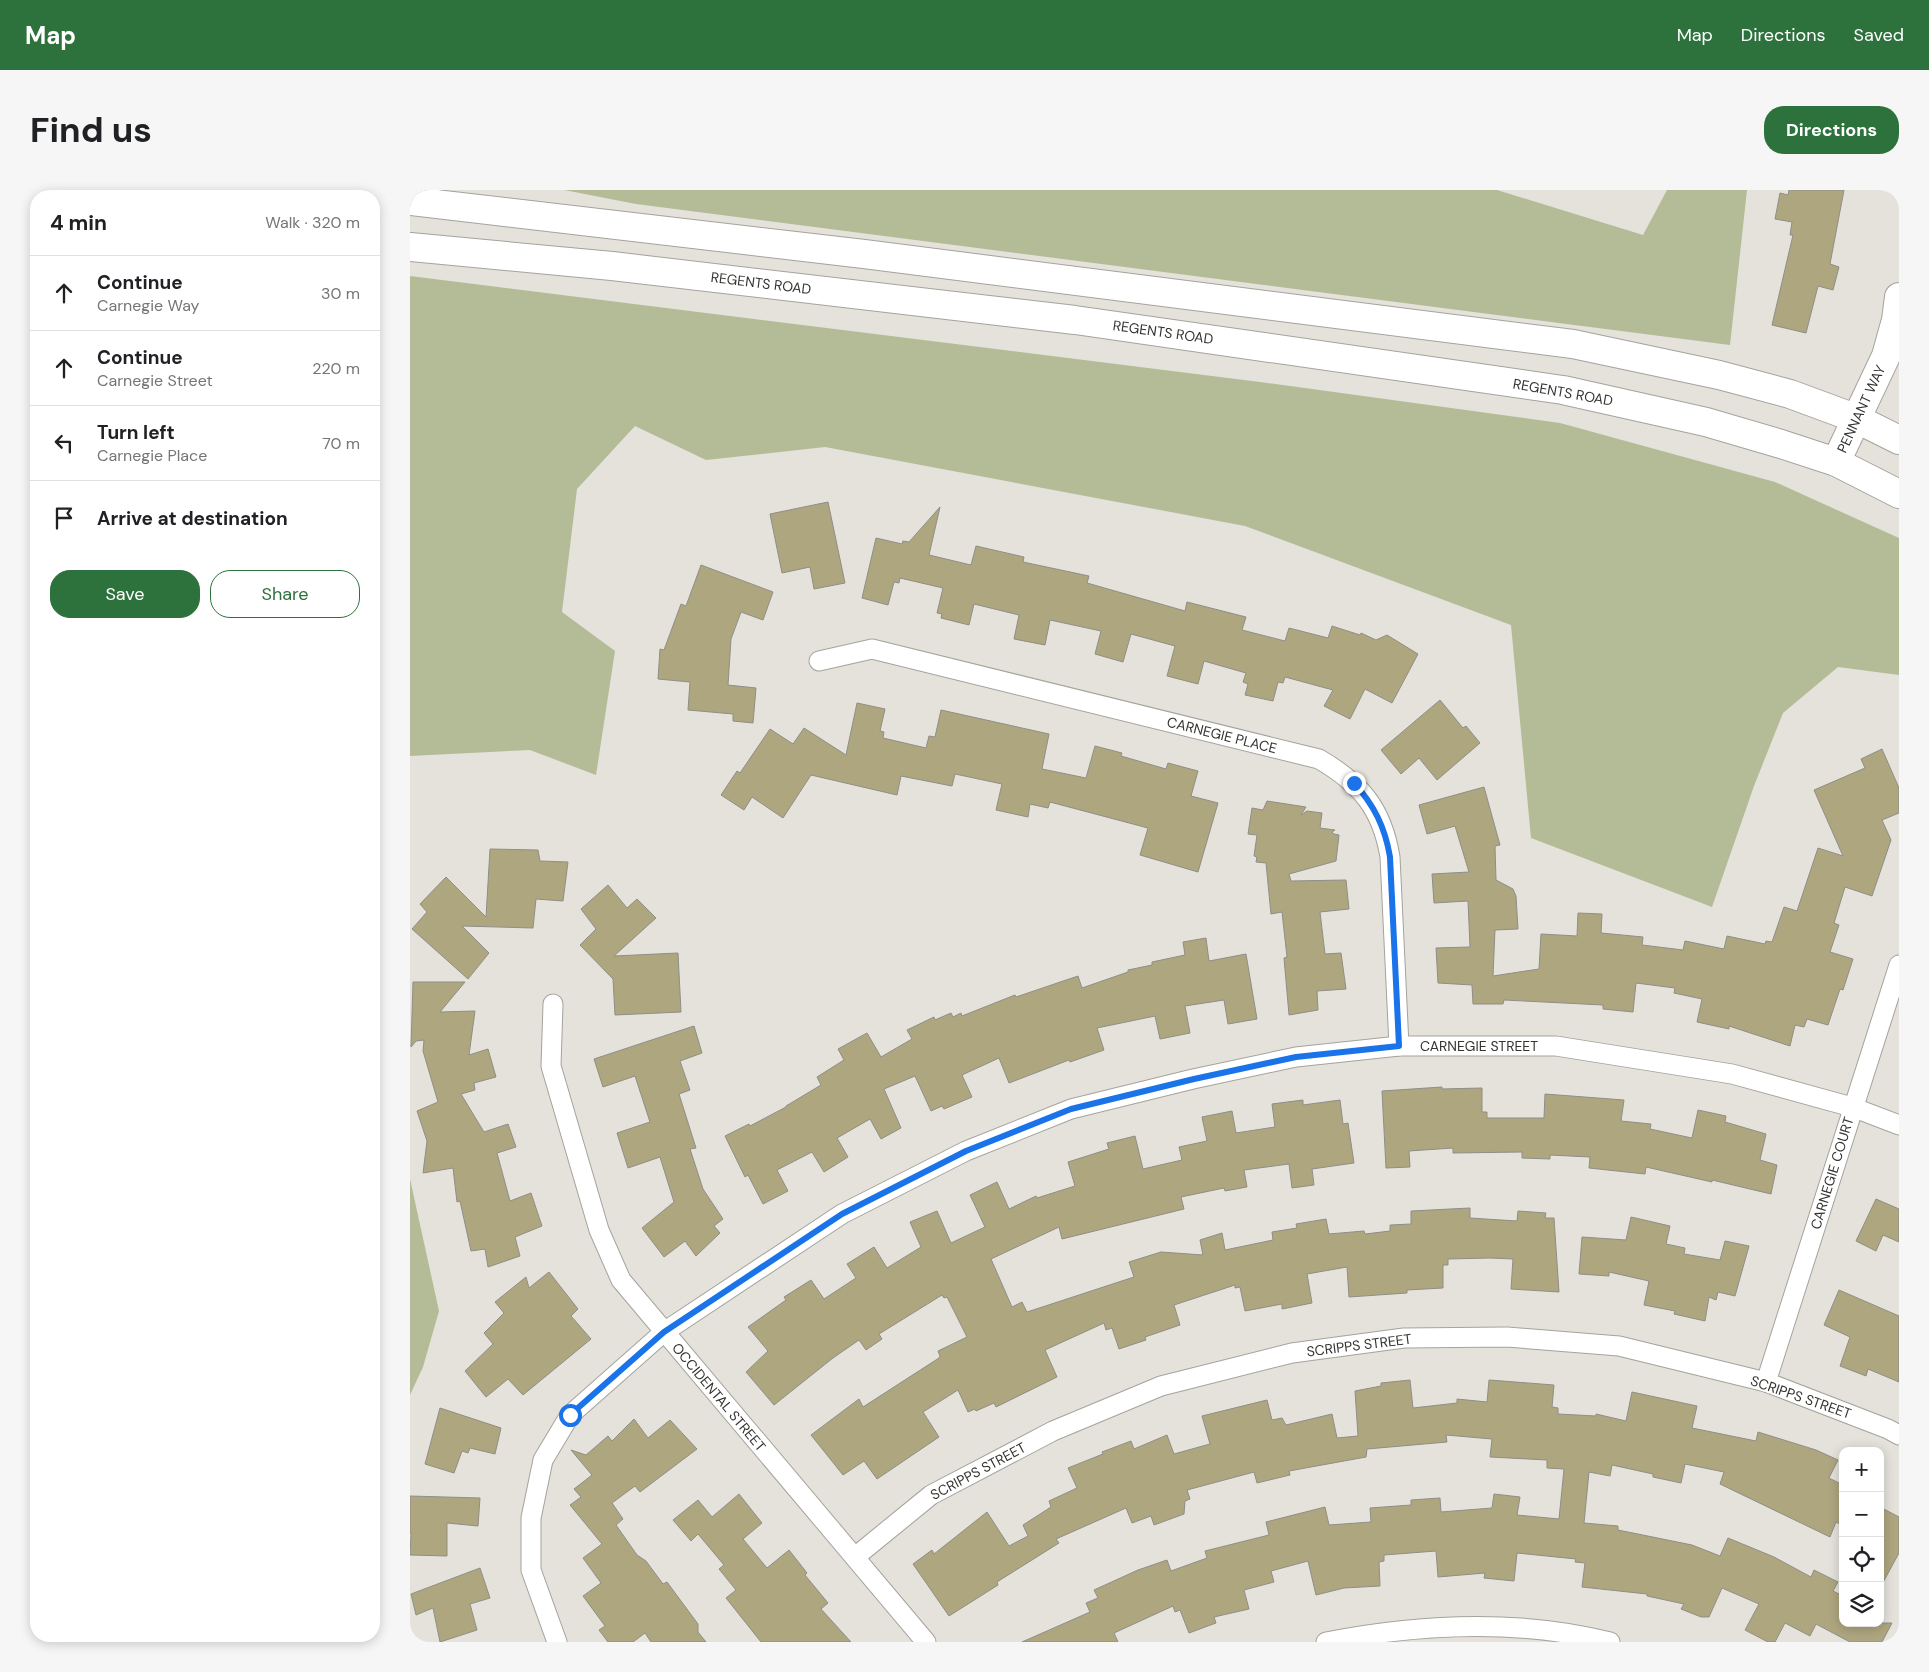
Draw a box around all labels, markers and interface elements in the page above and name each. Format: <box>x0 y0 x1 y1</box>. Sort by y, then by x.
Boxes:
text: Map <box>25 20 76 51</box>
text: Map <box>1677 23 1713 47</box>
text: Directions <box>1741 23 1826 47</box>
text: Saved <box>1854 23 1904 47</box>
button: Directions <box>1764 106 1899 154</box>
text: Find us <box>30 107 152 153</box>
text: 4 min <box>50 209 107 237</box>
text: Walk · 320 m <box>265 212 360 233</box>
street label: REGENTS ROAD <box>710 268 812 298</box>
text: Continue <box>97 270 183 295</box>
icon: ahead <box>50 279 78 307</box>
text: 30 m <box>321 283 360 304</box>
text: Carnegie Way <box>97 295 200 316</box>
street label: REGENTS ROAD <box>1112 316 1214 348</box>
text: Continue <box>97 345 183 370</box>
icon: ahead <box>50 354 78 382</box>
text: 220 m <box>312 358 360 379</box>
street label: PENNANT WAY <box>1833 362 1889 456</box>
text: Carnegie Street <box>97 370 213 391</box>
street label: REGENTS ROAD <box>1512 374 1614 410</box>
text: Turn left <box>97 420 175 445</box>
icon: left <box>50 429 78 457</box>
text: 70 m <box>322 433 360 454</box>
text: Carnegie Place <box>97 445 207 466</box>
icon: arrive <box>50 504 78 532</box>
text: Arrive at destination <box>97 506 288 531</box>
button: Save <box>50 570 200 618</box>
button: Share <box>210 570 360 618</box>
street label: CARNEGIE PLACE <box>1165 713 1279 757</box>
route end <box>1343 772 1366 795</box>
street label: CARNEGIE STREET <box>1420 1037 1538 1055</box>
street label: CARNEGIE COURT <box>1806 1114 1858 1231</box>
street label: SCRIPPS STREET <box>1306 1330 1413 1360</box>
street label: OCCIDENTAL STREET <box>668 1339 770 1455</box>
street label: SCRIPPS STREET <box>1748 1371 1854 1423</box>
route start <box>559 1404 582 1427</box>
street label: SCRIPPS STREET <box>927 1438 1029 1504</box>
map controls <box>1839 1447 1884 1627</box>
button: + <box>1839 1447 1884 1492</box>
button: − <box>1839 1492 1884 1537</box>
button: locate <box>1839 1537 1884 1582</box>
button: layers <box>1839 1582 1884 1627</box>

